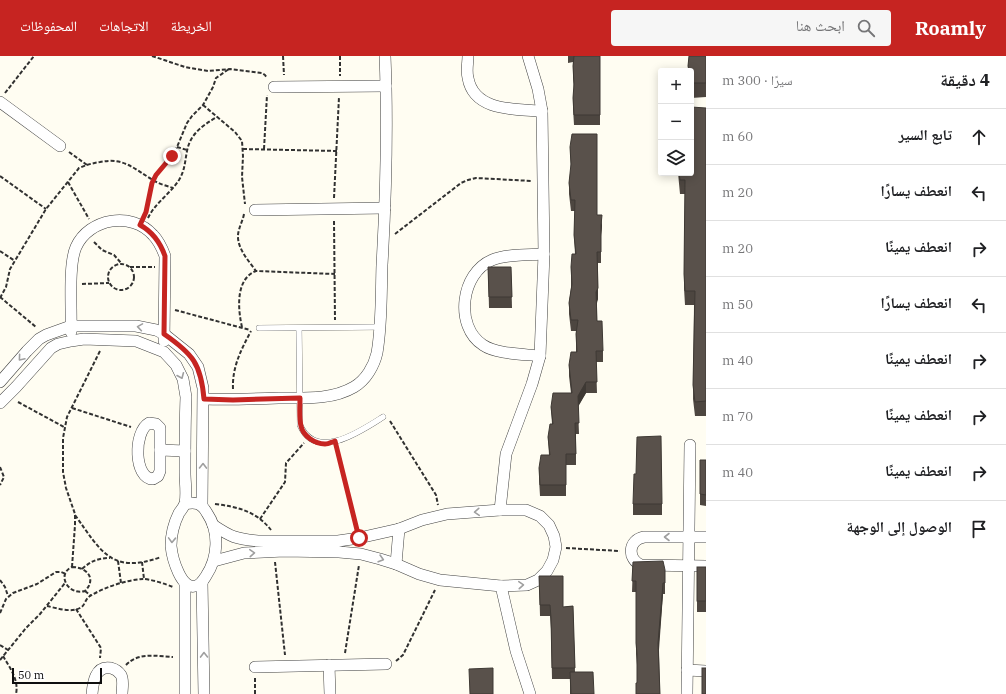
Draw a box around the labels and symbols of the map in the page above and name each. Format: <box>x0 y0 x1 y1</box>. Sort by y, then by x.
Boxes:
route end <box>163 147 181 165</box>
one-way arrow <box>137 323 144 332</box>
one-way arrow <box>19 353 26 360</box>
one-way arrow <box>176 371 184 379</box>
one-way arrow <box>199 463 207 469</box>
one-way arrow <box>474 507 480 516</box>
route start <box>350 529 368 547</box>
one-way arrow <box>664 533 670 541</box>
one-way arrow <box>168 537 176 543</box>
one-way arrow <box>249 548 255 557</box>
one-way arrow <box>377 554 384 563</box>
one-way arrow <box>518 581 524 590</box>
one-way arrow <box>200 652 208 658</box>
scale bar <box>12 666 102 685</box>

